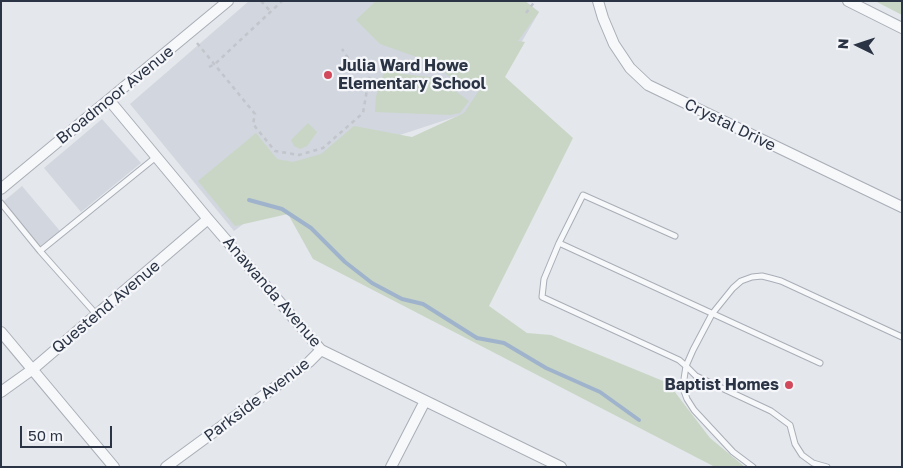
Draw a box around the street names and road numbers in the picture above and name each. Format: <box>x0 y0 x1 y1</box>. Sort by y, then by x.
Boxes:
street label: Broadmoor Avenue <box>52 42 178 148</box>
street label: Crystal Drive <box>681 95 779 155</box>
street label: Anawanda Avenue <box>219 233 325 351</box>
street label: Questend Avenue <box>48 256 164 358</box>
street label: Parkside Avenue <box>201 354 313 446</box>

